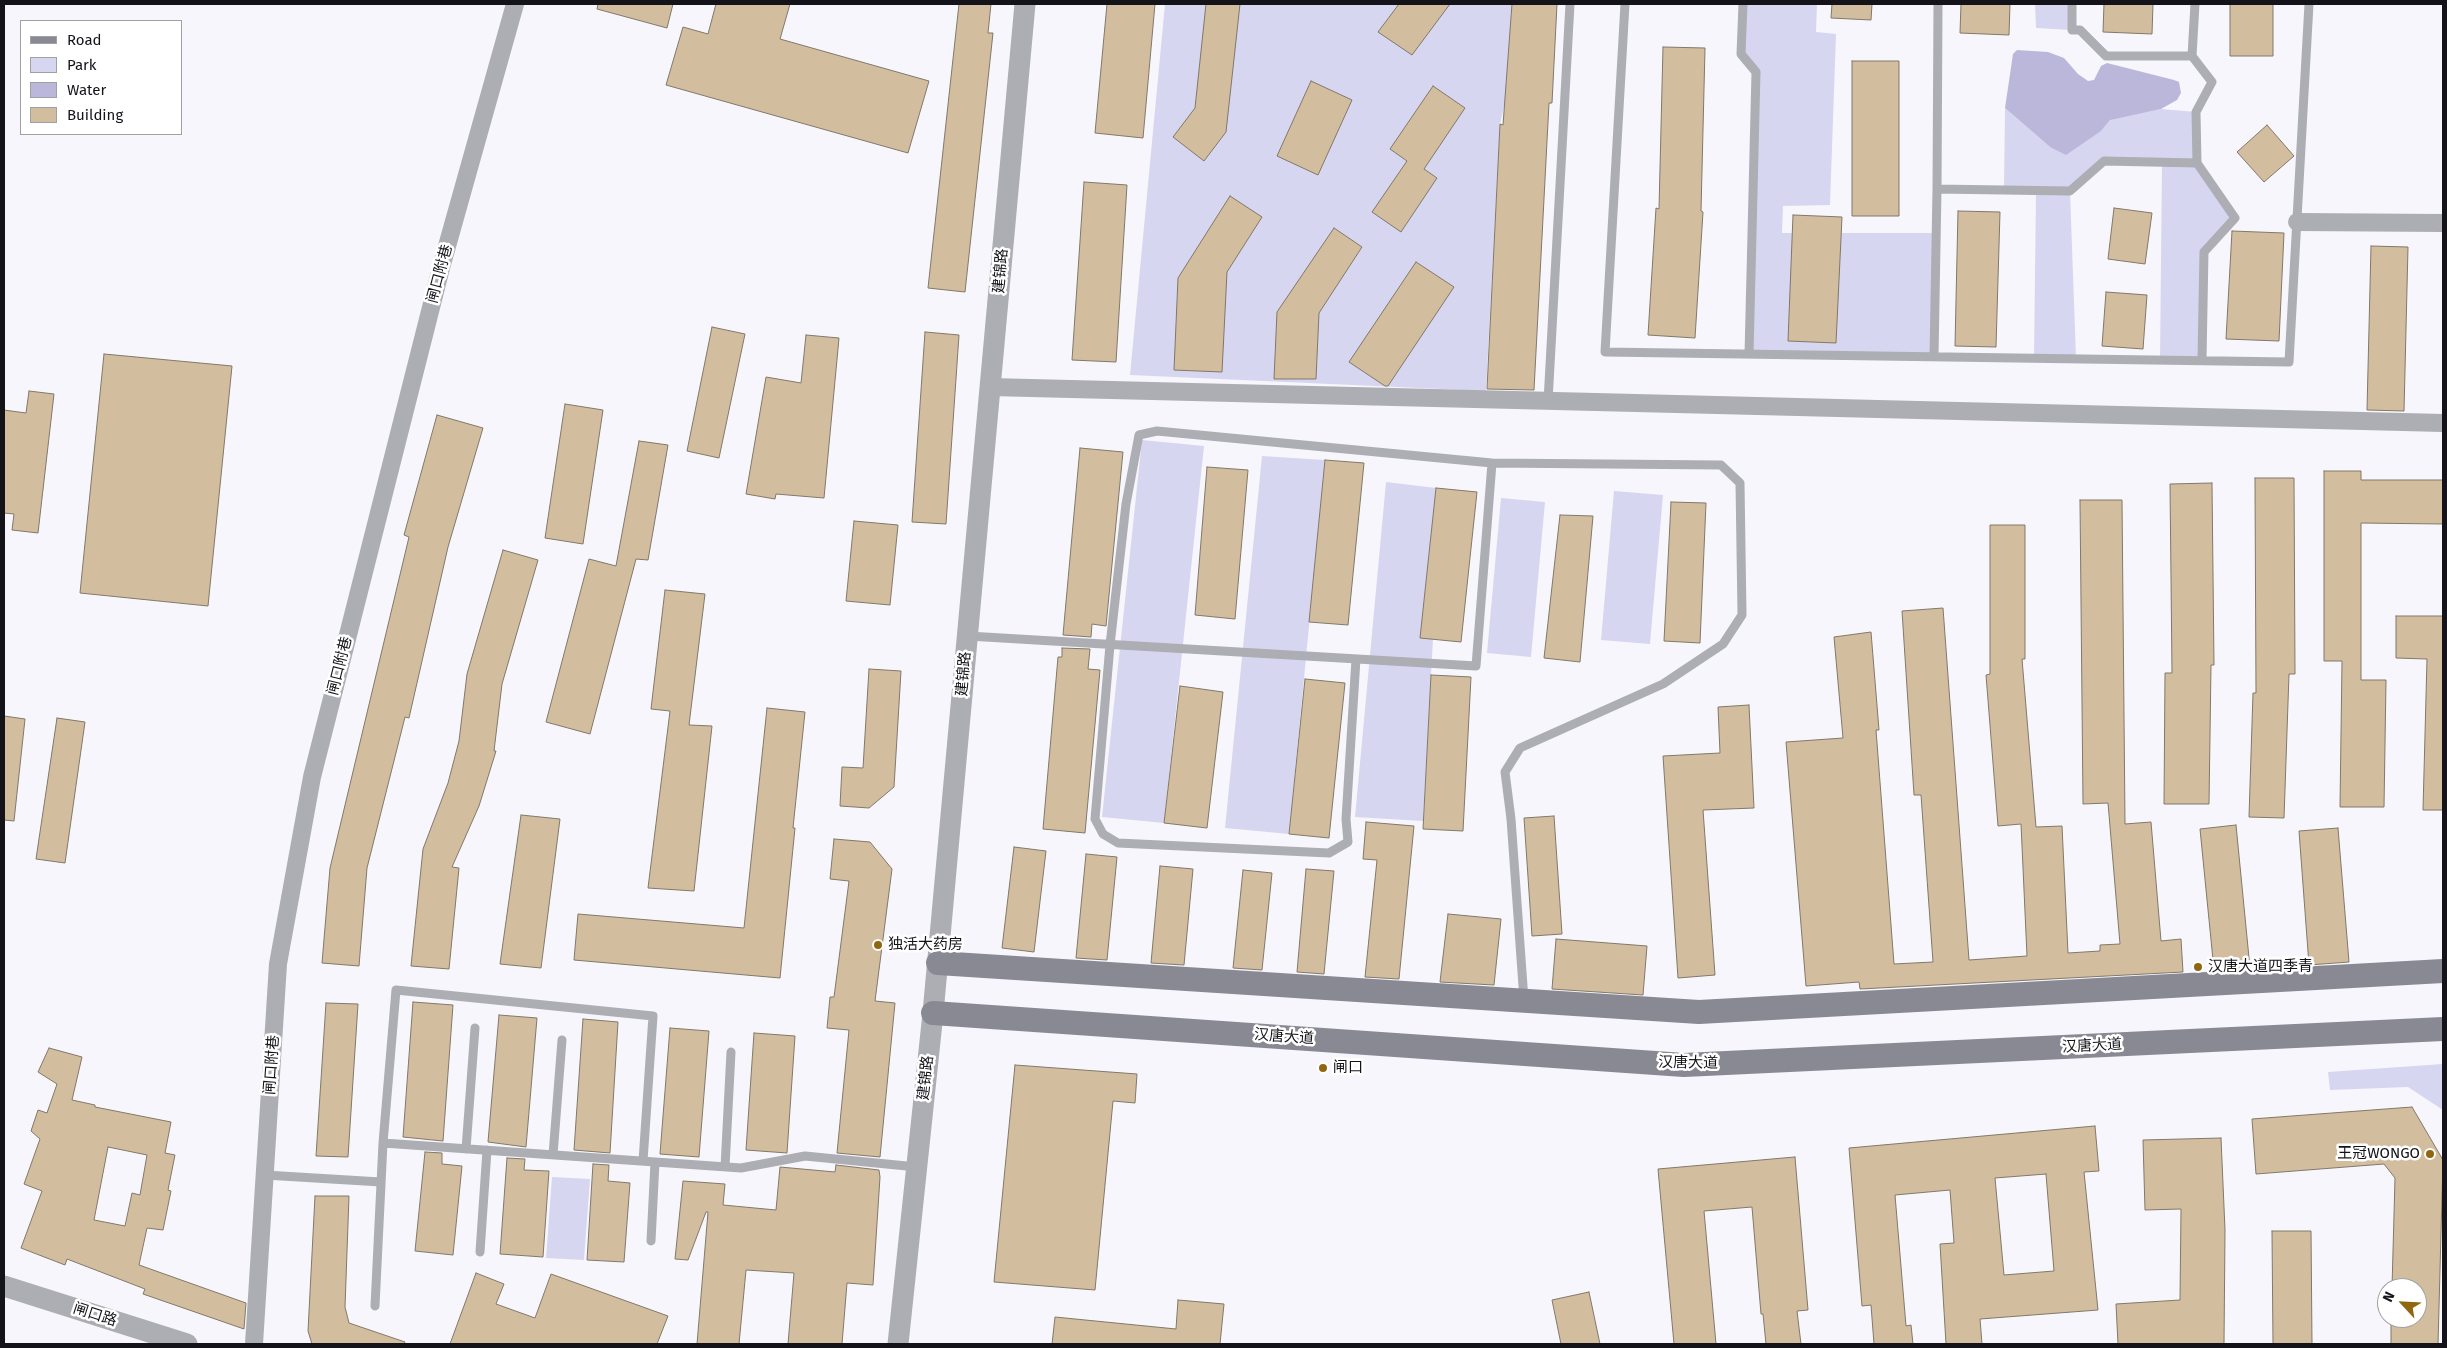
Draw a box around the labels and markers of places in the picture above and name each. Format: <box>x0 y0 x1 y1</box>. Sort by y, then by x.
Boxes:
place label: 独活大药房 <box>888 936 963 954</box>
marker: 独活大药房 <box>872 939 884 951</box>
place label: 汉唐大道四季青 <box>2208 958 2313 976</box>
marker: 汉唐大道四季青 <box>2192 961 2204 973</box>
place label: 闸口 <box>1333 1059 1363 1077</box>
marker: 闸口 <box>1317 1062 1329 1074</box>
place label: 王冠WONGO <box>2337 1145 2420 1163</box>
marker: 王冠WONGO <box>2424 1148 2436 1160</box>

